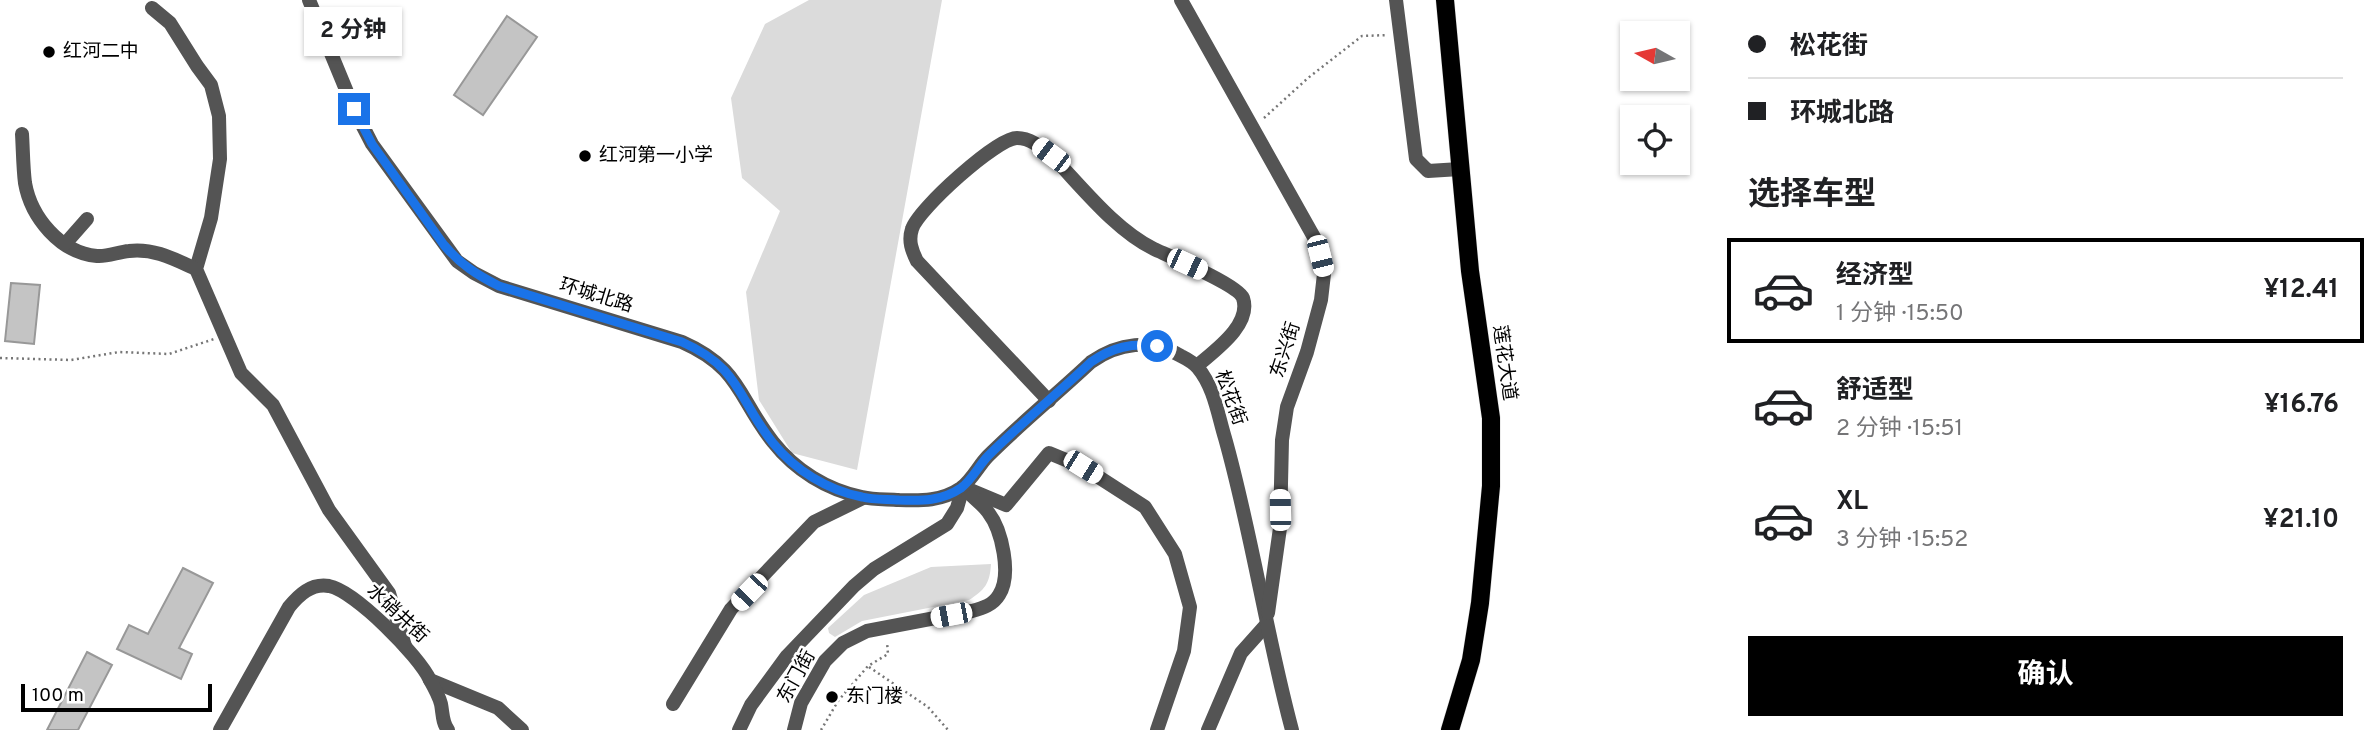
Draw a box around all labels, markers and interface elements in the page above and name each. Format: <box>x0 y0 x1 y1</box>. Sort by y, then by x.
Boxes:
callout: 2 分钟 <box>305 7 403 56</box>
text: 2 分钟 <box>320 17 386 46</box>
north arrow <box>1620 21 1690 91</box>
map controls <box>1620 21 1690 175</box>
text: 松花街 <box>1790 31 1868 64</box>
place label: 红河二中 <box>63 40 139 64</box>
marker: 红河二中 <box>41 44 57 60</box>
route end <box>338 93 370 125</box>
text: 环城北路 <box>1790 98 1894 131</box>
button: locate <box>1620 105 1690 175</box>
car <box>1028 134 1075 176</box>
place label: 红河第一小学 <box>599 144 713 168</box>
marker: 红河第一小学 <box>577 148 593 164</box>
text: 选择车型 <box>1748 176 1876 216</box>
car <box>1305 233 1336 279</box>
car <box>1164 246 1211 282</box>
icon: car <box>1752 259 1815 322</box>
text: 经济型 <box>1836 260 1914 293</box>
street label: 环城北路 <box>556 273 636 319</box>
text: ¥12.41 <box>2263 274 2339 307</box>
text: 1 分钟 · 15:50 <box>1836 300 1964 329</box>
street label: 东兴街 <box>1266 319 1306 381</box>
street label: 莲花大道 <box>1487 324 1521 402</box>
route start <box>1141 330 1173 362</box>
street label: 松花街 <box>1209 367 1251 429</box>
icon: car <box>1752 374 1815 437</box>
text: 舒适型 <box>1836 375 1914 408</box>
text: ¥16.76 <box>2264 389 2339 422</box>
text: 2 分钟 · 15:51 <box>1836 415 1963 444</box>
car <box>1060 447 1107 487</box>
text: XL <box>1836 486 1868 519</box>
car <box>1270 489 1291 531</box>
icon: car <box>1752 489 1815 552</box>
text: ¥21.10 <box>2263 504 2339 537</box>
text: 3 分钟 · 15:52 <box>1836 526 1968 555</box>
car <box>727 570 772 614</box>
street label: 水硝井街 <box>361 579 433 649</box>
car <box>929 601 974 629</box>
button: 确认 <box>1748 636 2343 716</box>
street label: 东门街 <box>773 646 821 708</box>
scale bar <box>21 681 212 713</box>
text: 100 m <box>32 684 84 708</box>
place label: 东门楼 <box>846 685 903 709</box>
marker: 东门楼 <box>824 689 840 705</box>

